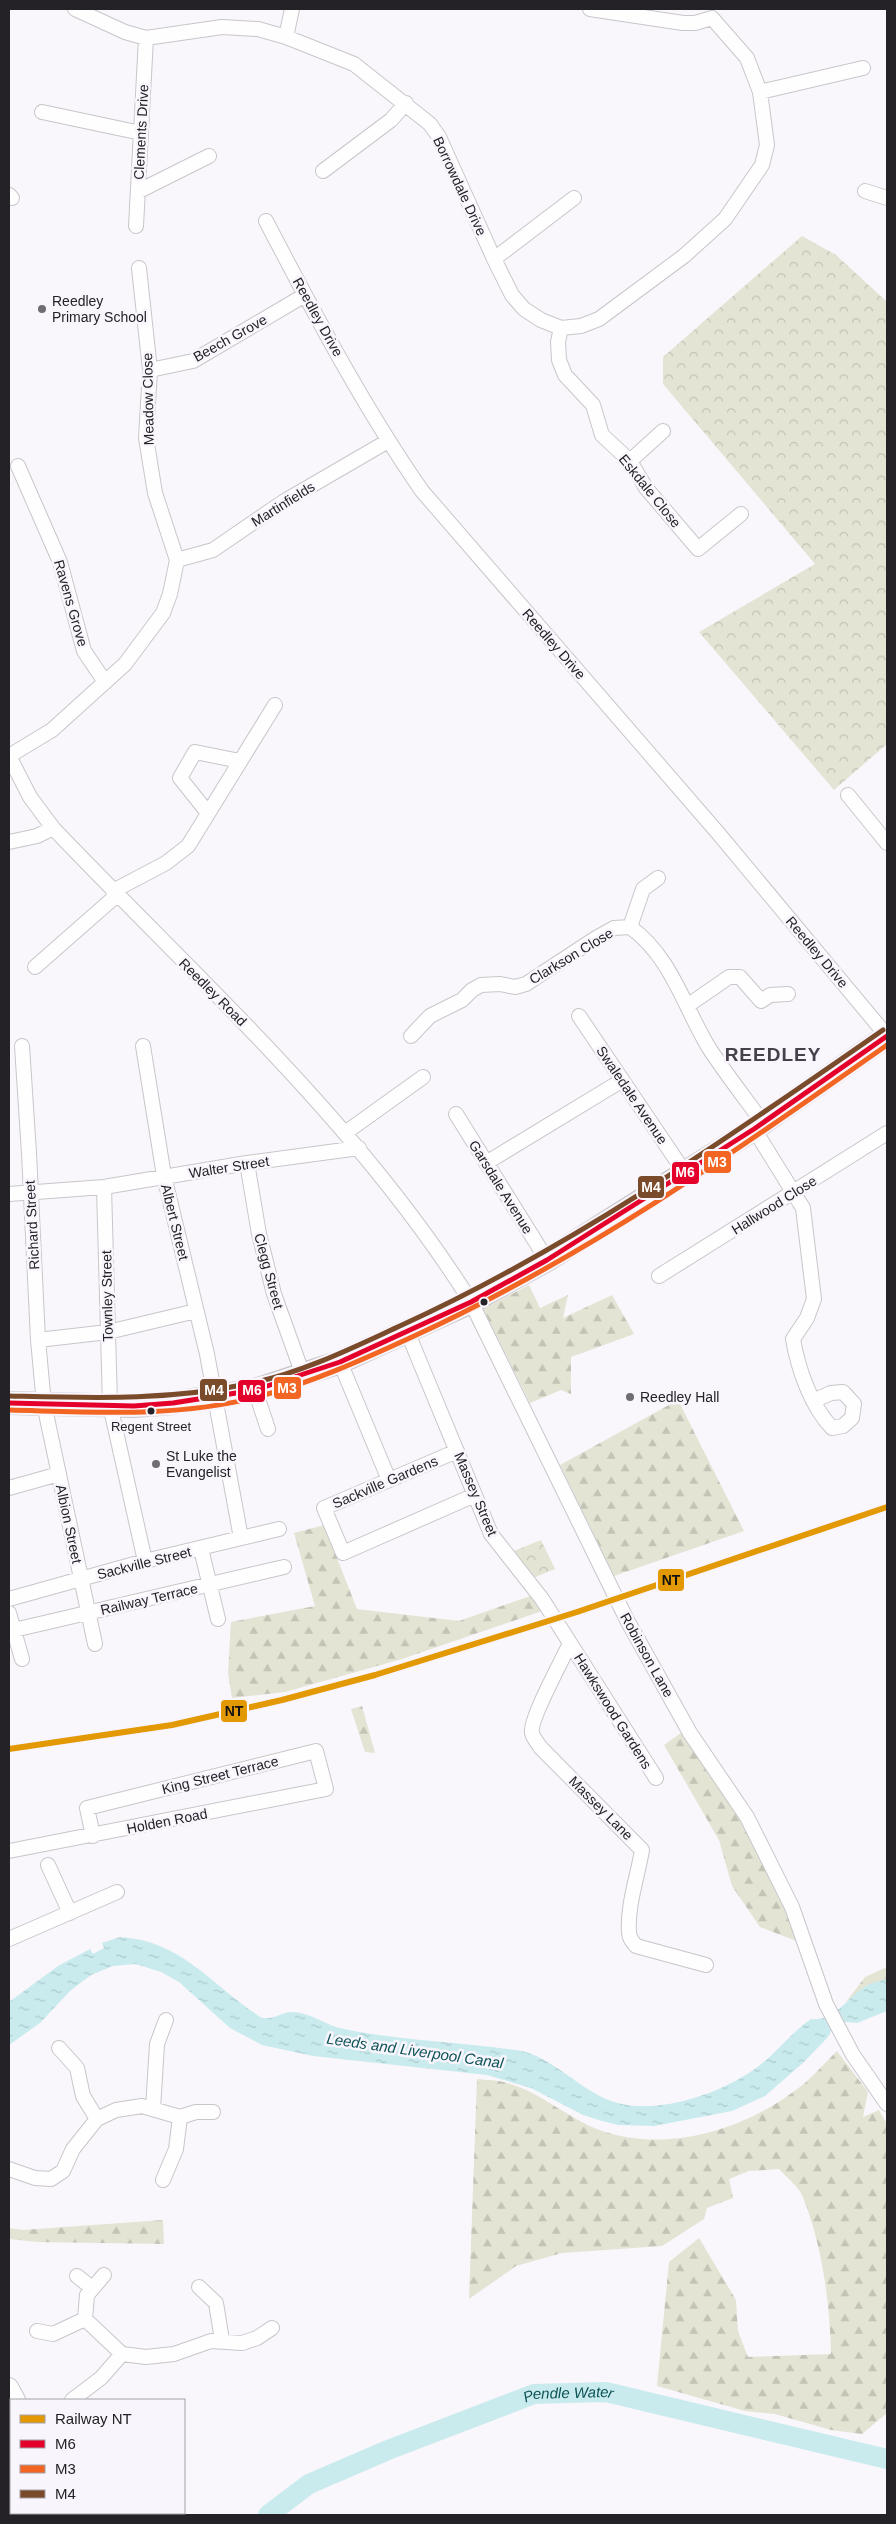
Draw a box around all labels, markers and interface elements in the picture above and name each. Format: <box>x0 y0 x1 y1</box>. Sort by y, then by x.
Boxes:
street label: Clements Drive <box>131 84 152 180</box>
street label: Borrowdale Drive <box>430 134 490 238</box>
street label: Reedley Drive <box>290 275 346 360</box>
place label: Reedley Primary School <box>52 293 147 325</box>
marker: Reedley Primary School <box>36 303 48 315</box>
street label: Beech Grove <box>190 311 270 365</box>
street label: Meadow Close <box>139 352 157 445</box>
street label: Eskdale Close <box>616 451 685 531</box>
street label: Martinfields <box>248 478 318 530</box>
street label: Ravens Grove <box>51 558 91 648</box>
street label: Reedley Drive <box>519 606 589 683</box>
street label: Reedley Drive <box>783 913 852 991</box>
street label: Clarkson Close <box>526 925 616 987</box>
street label: Reedley Road <box>176 955 250 1029</box>
street label: Swaledale Avenue <box>593 1043 671 1147</box>
district label: REEDLEY <box>725 1044 821 1065</box>
street label: Garsdale Avenue <box>466 1137 536 1237</box>
line badge: M3 <box>703 1150 732 1174</box>
street label: Walter Street <box>188 1153 270 1181</box>
text: M3 <box>707 1154 727 1170</box>
line badge: M6 <box>671 1161 700 1185</box>
text: M6 <box>675 1164 695 1180</box>
street label: Hallwood Close <box>729 1172 820 1238</box>
line badge: M4 <box>637 1175 665 1199</box>
text: M4 <box>641 1179 661 1195</box>
street label: Richard Street <box>22 1180 42 1270</box>
street label: Albert Street <box>158 1182 192 1262</box>
street label: Clegg Street <box>251 1231 287 1311</box>
street label: Townley Street <box>98 1250 116 1342</box>
unlabelled marker <box>479 1297 489 1307</box>
line badge: M3 <box>273 1376 302 1400</box>
line badge: M4 <box>199 1378 228 1402</box>
line badge: M6 <box>237 1379 266 1403</box>
text: M3 <box>277 1380 297 1396</box>
text: M4 <box>204 1382 224 1398</box>
text: M6 <box>242 1382 262 1398</box>
place label: Reedley Hall <box>640 1389 719 1405</box>
marker: Reedley Hall <box>624 1391 636 1403</box>
marker: Regent Street <box>146 1406 156 1416</box>
place label: Regent Street <box>111 1419 191 1434</box>
place label: St Luke the Evangelist <box>166 1448 237 1480</box>
street label: Massey Street <box>451 1450 501 1538</box>
street label: Sackville Gardens <box>330 1453 440 1511</box>
marker: St Luke the Evangelist <box>150 1458 162 1470</box>
street label: Albion Street <box>53 1483 85 1565</box>
street label: Sackville Street <box>95 1544 193 1582</box>
line badge: NT <box>657 1568 685 1592</box>
text: NT <box>662 1572 681 1588</box>
street label: Railway Terrace <box>99 1580 199 1618</box>
street label: Robinson Lane <box>617 1610 677 1700</box>
street label: Hawkswood Gardens <box>571 1650 655 1772</box>
line badge: NT <box>220 1699 248 1723</box>
text: NT <box>225 1703 244 1719</box>
street label: King Street Terrace <box>160 1753 280 1797</box>
street label: Massey Lane <box>566 1773 636 1843</box>
street label: Holden Road <box>125 1805 209 1837</box>
water label: Leeds and Liverpool Canal <box>326 2030 505 2071</box>
water label: Pendle Water <box>520 2383 616 2405</box>
legend <box>10 2399 185 2514</box>
text: Railway NT <box>55 2410 132 2427</box>
text: M6 <box>55 2435 76 2452</box>
text: M3 <box>55 2460 76 2477</box>
text: M4 <box>55 2485 76 2502</box>

